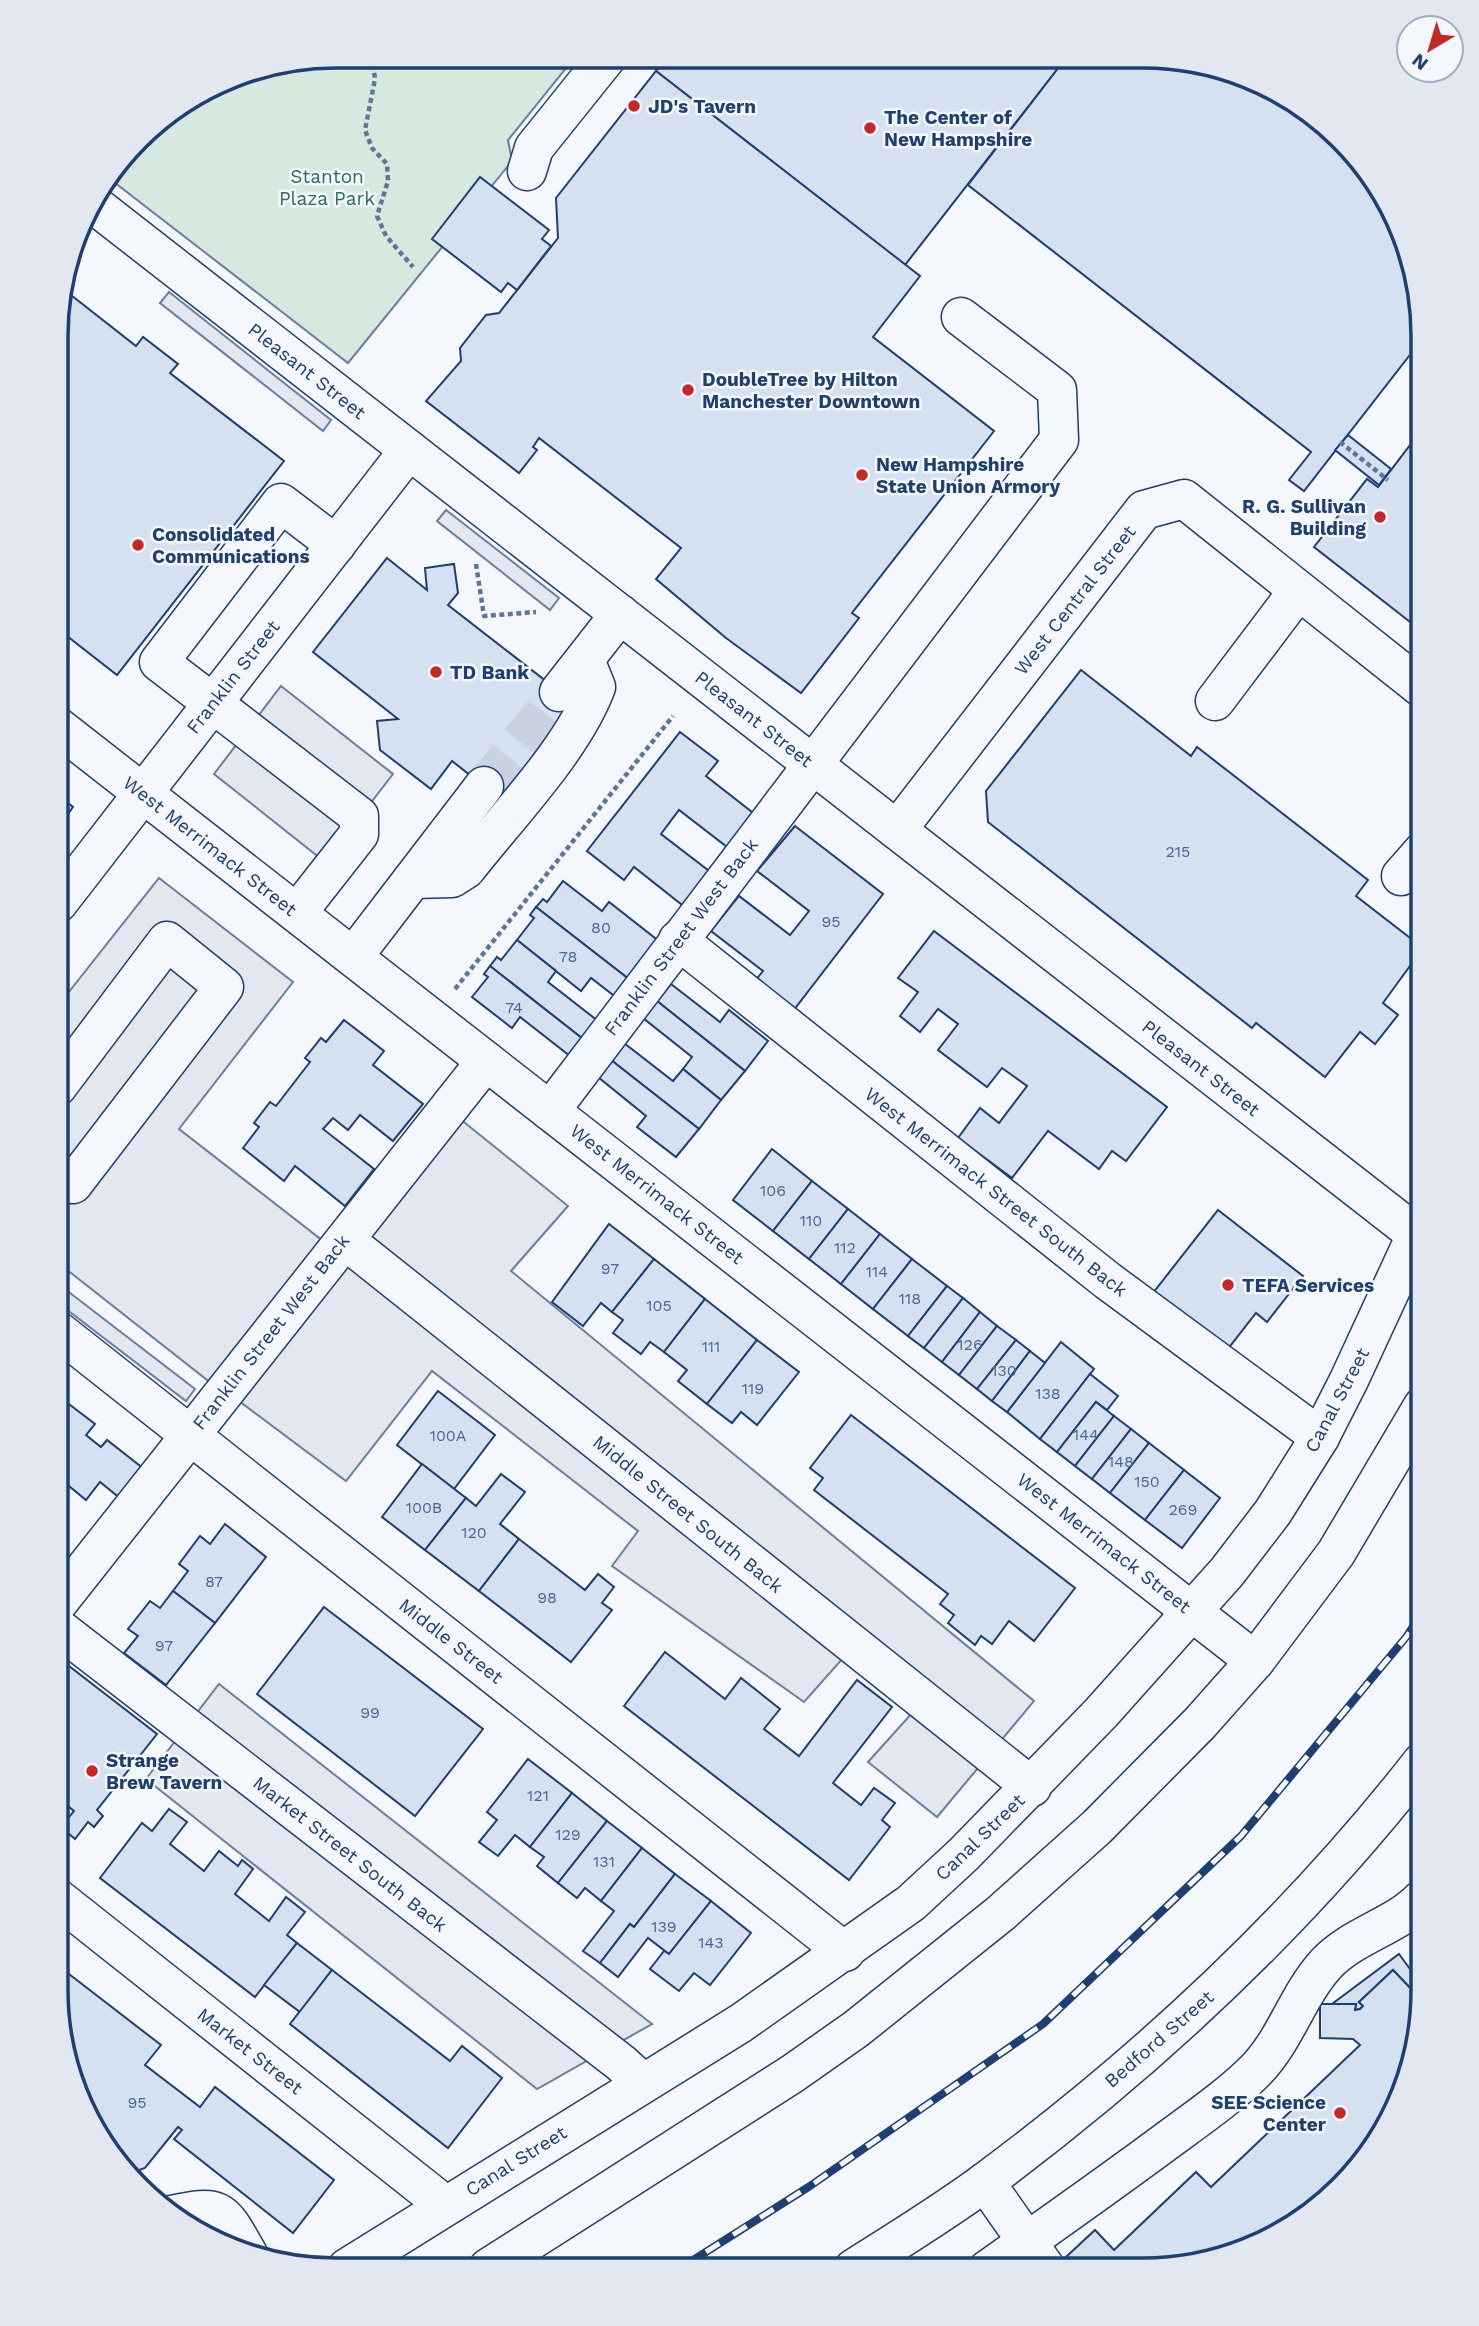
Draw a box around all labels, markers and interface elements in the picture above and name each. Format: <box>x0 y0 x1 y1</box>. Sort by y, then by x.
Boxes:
north arrow <box>1395 14 1465 84</box>
text: N <box>1407 49 1432 75</box>
place label: JD's Tavern <box>648 95 756 118</box>
marker: JD's Tavern <box>626 98 642 114</box>
place label: The Center of New Hampshire <box>884 106 1032 151</box>
marker: The Center of New Hampshire <box>862 120 878 136</box>
park label: Stanton Plaza Park <box>279 165 375 210</box>
street label: Pleasant Street <box>244 318 371 424</box>
place label: DoubleTree by Hilton Manchester Downtown <box>702 368 920 413</box>
marker: DoubleTree by Hilton Manchester Downtown <box>680 382 696 398</box>
place label: New Hampshire State Union Armory <box>876 453 1060 498</box>
marker: New Hampshire State Union Armory <box>854 467 870 483</box>
place label: R. G. Sullivan Building <box>1242 495 1366 540</box>
marker: R. G. Sullivan Building <box>1372 509 1388 525</box>
street label: West Central Street <box>1009 521 1141 679</box>
place label: Consolidated Communications <box>152 523 310 568</box>
marker: Consolidated Communications <box>130 537 146 553</box>
street label: Franklin Street <box>181 616 285 738</box>
place label: TD Bank <box>450 661 529 684</box>
marker: TD Bank <box>428 664 444 680</box>
street label: Pleasant Street <box>691 666 818 772</box>
street label: West Merrimack Street <box>119 771 301 921</box>
street label: Franklin Street West Back <box>599 833 763 1040</box>
house number: 215 <box>1166 842 1190 861</box>
house number: 95 <box>821 912 841 931</box>
house number: 80 <box>591 918 611 937</box>
house number: 78 <box>559 947 577 966</box>
house number: 74 <box>505 998 523 1017</box>
street label: Pleasant Street <box>1138 1015 1265 1121</box>
street label: West Merrimack Street South Back <box>860 1082 1132 1302</box>
street label: West Merrimack Street <box>566 1119 748 1269</box>
house number: 106 <box>760 1181 786 1200</box>
house number: 110 <box>800 1211 822 1230</box>
street label: Franklin Street West Back <box>188 1230 355 1434</box>
house number: 112 <box>834 1238 856 1257</box>
house number: 97 <box>601 1259 619 1278</box>
house number: 114 <box>866 1262 888 1281</box>
place label: TEFA Services <box>1242 1274 1374 1297</box>
marker: TEFA Services <box>1220 1277 1236 1293</box>
house number: 118 <box>899 1289 921 1308</box>
house number: 105 <box>646 1296 672 1315</box>
house number: 126 <box>957 1335 983 1354</box>
house number: 111 <box>702 1337 720 1356</box>
street label: Canal Street <box>1300 1344 1374 1456</box>
house number: 130 <box>991 1361 1017 1380</box>
house number: 119 <box>742 1379 764 1398</box>
house number: 138 <box>1035 1384 1061 1403</box>
house number: 144 <box>1073 1425 1099 1444</box>
house number: 100A <box>430 1426 467 1445</box>
street label: Middle Street South Back <box>588 1430 788 1598</box>
house number: 148 <box>1108 1452 1134 1471</box>
street label: West Merrimack Street <box>1013 1468 1195 1618</box>
house number: 150 <box>1134 1472 1160 1491</box>
house number: 100B <box>406 1498 442 1517</box>
house number: 269 <box>1169 1500 1197 1519</box>
house number: 120 <box>461 1523 487 1542</box>
house number: 87 <box>205 1572 223 1591</box>
house number: 98 <box>537 1588 557 1607</box>
street label: Middle Street <box>394 1593 508 1689</box>
house number: 97 <box>155 1636 173 1655</box>
house number: 99 <box>360 1703 380 1722</box>
place label: Strange Brew Tavern <box>106 1749 222 1794</box>
marker: Strange Brew Tavern <box>84 1763 100 1779</box>
street label: Market Street South Back <box>248 1771 452 1937</box>
house number: 121 <box>527 1786 549 1805</box>
street label: Canal Street <box>931 1789 1029 1885</box>
house number: 129 <box>555 1825 581 1844</box>
house number: 131 <box>593 1852 615 1871</box>
house number: 139 <box>651 1917 677 1936</box>
house number: 143 <box>698 1933 724 1952</box>
street label: Bedford Street <box>1100 1985 1218 2093</box>
street label: Market Street <box>193 2003 307 2099</box>
place label: SEE Science Center <box>1211 2091 1327 2136</box>
house number: 95 <box>127 2093 147 2112</box>
marker: SEE Science Center <box>1332 2105 1348 2121</box>
street label: Canal Street <box>461 2121 571 2201</box>

